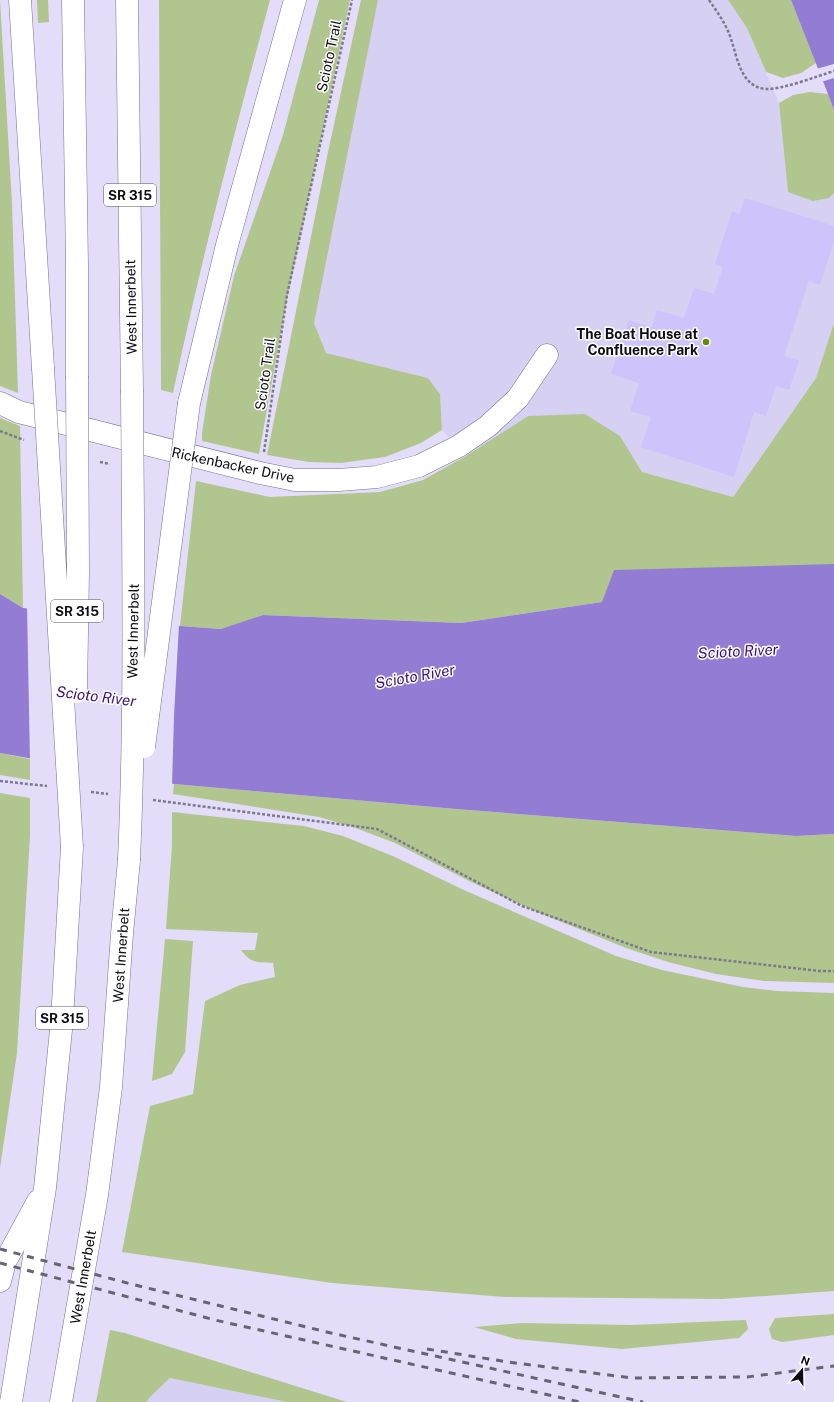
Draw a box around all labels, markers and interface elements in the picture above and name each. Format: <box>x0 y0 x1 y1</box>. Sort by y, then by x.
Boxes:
street label: Scioto Trail <box>314 19 344 93</box>
road number: SR 315 <box>104 184 156 206</box>
street label: West Innerbelt <box>122 259 140 355</box>
place label: The Boat House at Confluence Park <box>577 326 698 358</box>
street label: Scioto Trail <box>252 337 278 411</box>
marker: The Boat House at Confluence Park <box>701 337 711 347</box>
street label: Rickenbacker Drive <box>170 444 296 486</box>
street label: West Innerbelt <box>124 583 142 679</box>
road number: SR 315 <box>51 600 103 622</box>
water label: Scioto River <box>697 640 779 662</box>
water label: Scioto River <box>374 661 456 691</box>
water label: Scioto River <box>55 683 137 709</box>
street label: West Innerbelt <box>110 907 132 1003</box>
road number: SR 315 <box>36 1007 88 1029</box>
street label: West Innerbelt <box>67 1229 99 1325</box>
north arrow <box>782 1350 822 1390</box>
text: N <box>799 1353 812 1368</box>

